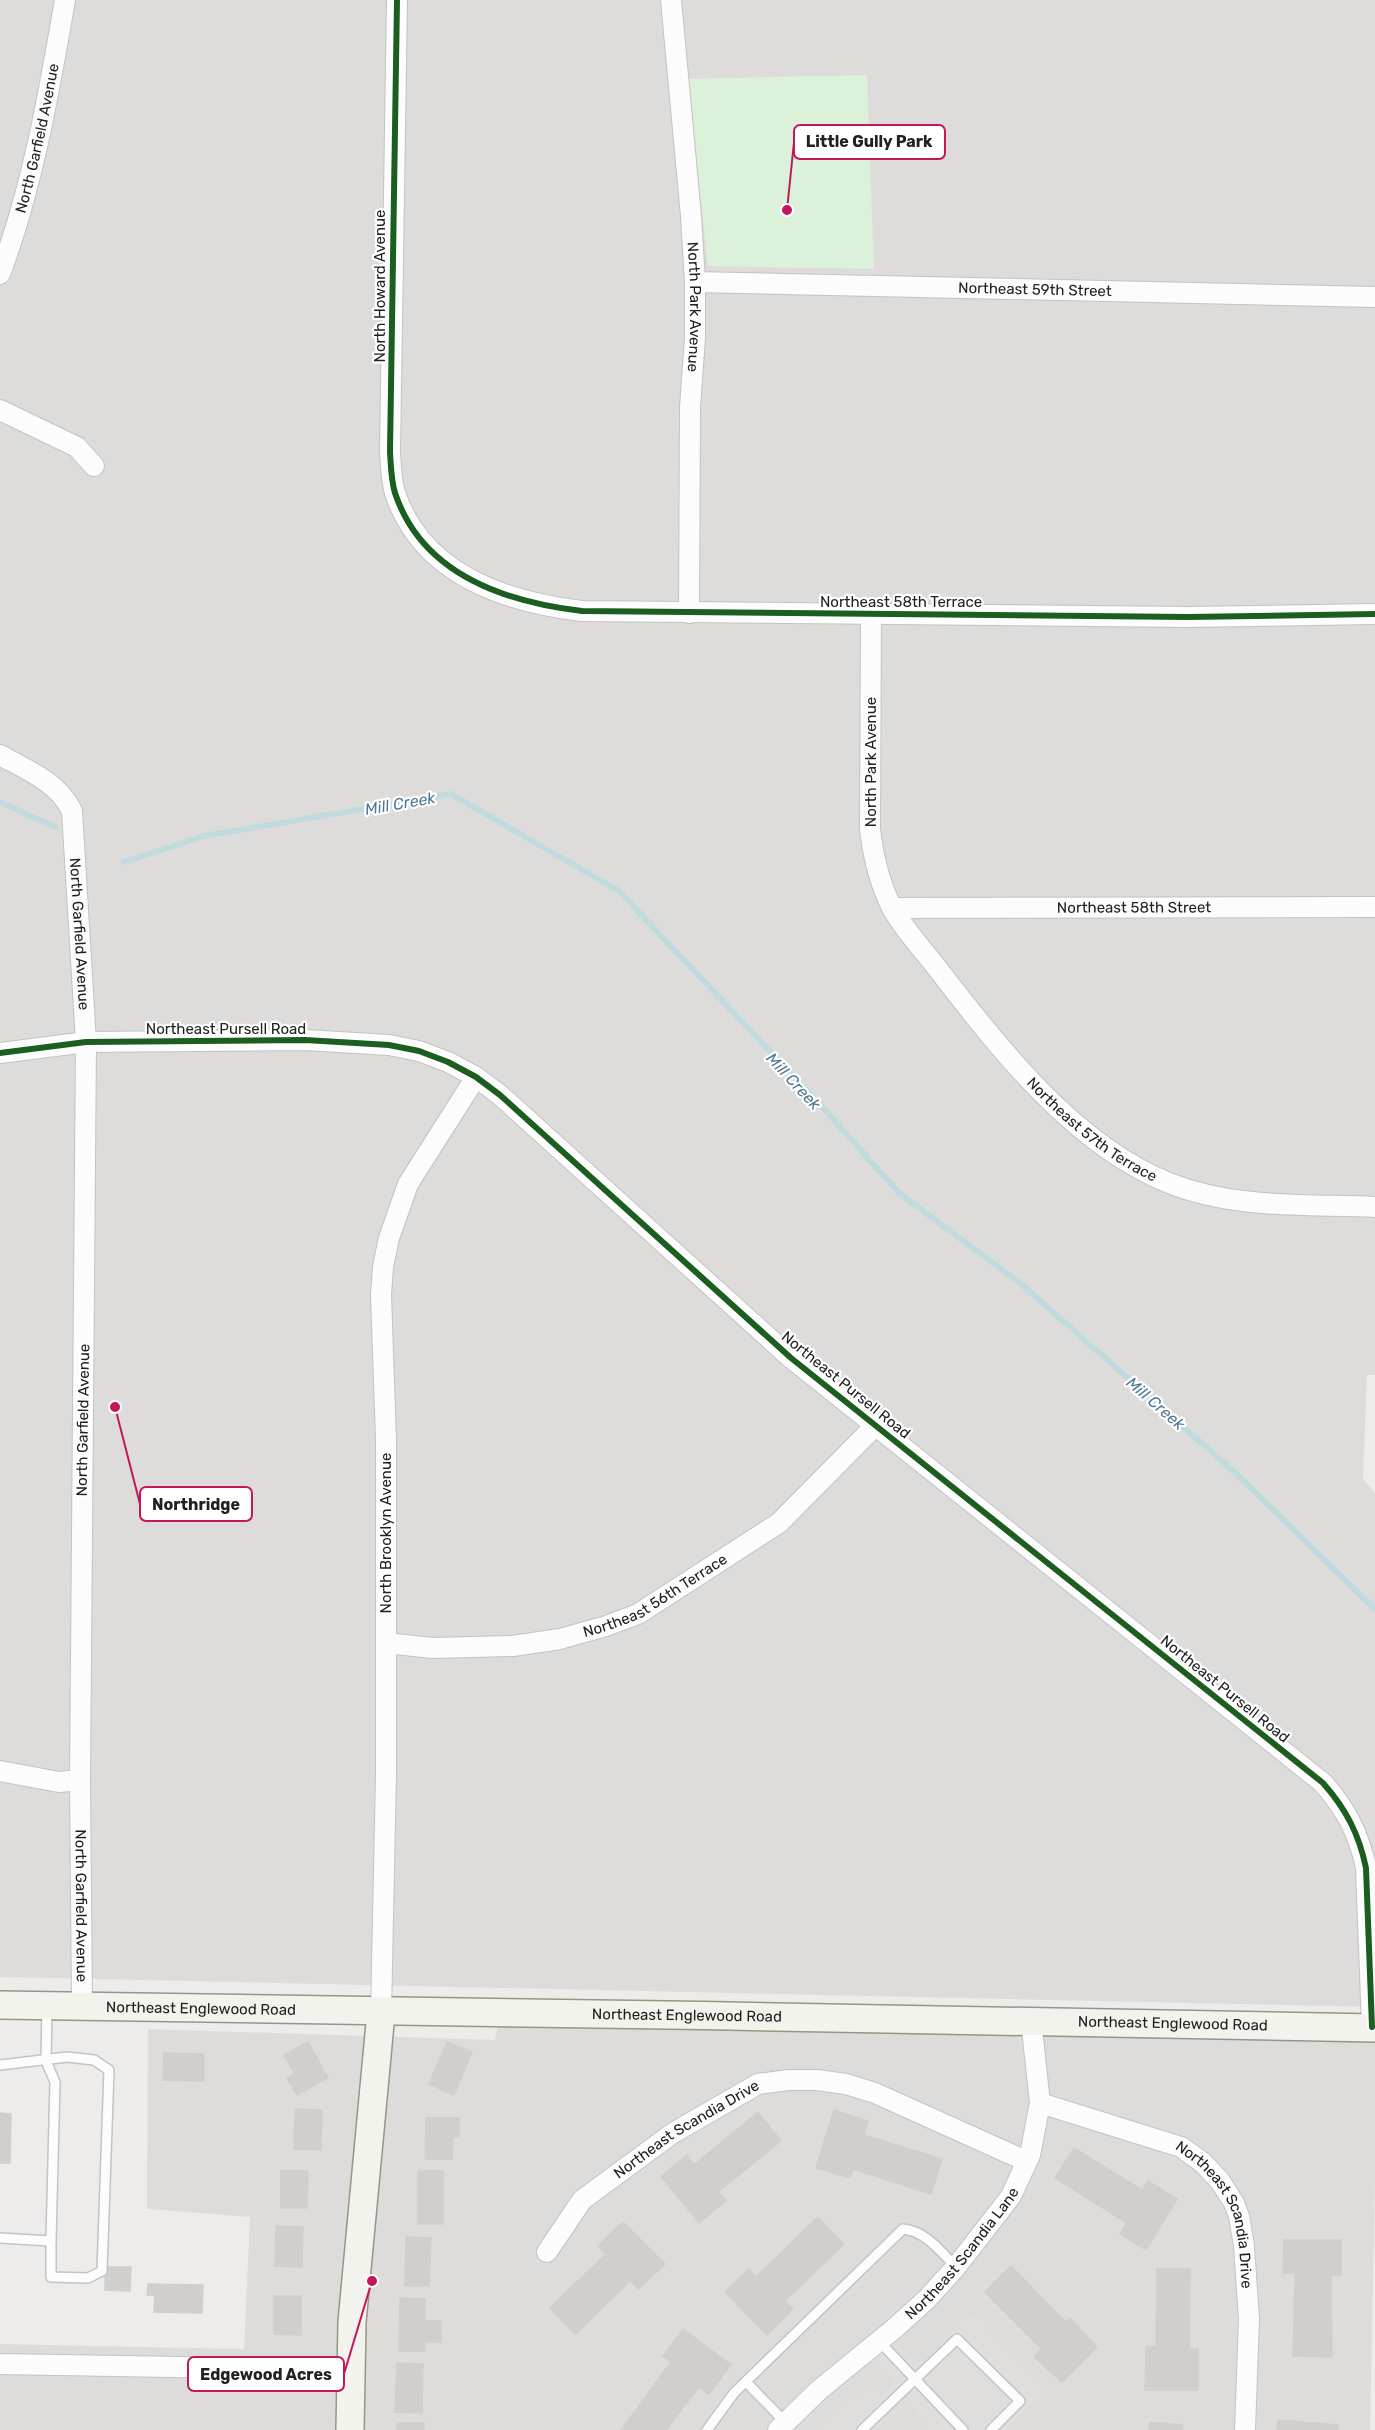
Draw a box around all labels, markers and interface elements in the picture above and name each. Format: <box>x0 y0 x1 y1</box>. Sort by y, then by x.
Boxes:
street label: North Garfield Avenue <box>12 62 63 215</box>
callout: Little Gully Park <box>794 125 945 159</box>
text: Little Gully Park <box>806 132 933 151</box>
street label: North Howard Avenue <box>371 210 389 362</box>
street label: North Park Avenue <box>684 241 704 373</box>
street label: Northeast 59th Street <box>958 279 1112 300</box>
street label: Northeast 58th Terrace <box>820 593 982 611</box>
street label: North Park Avenue <box>862 697 880 827</box>
water label: Mill Creek <box>363 788 438 819</box>
street label: North Garfield Avenue <box>66 857 93 1011</box>
street label: Northeast 58th Street <box>1057 898 1211 917</box>
street label: Northeast Pursell Road <box>146 1020 306 1038</box>
water label: Mill Creek <box>762 1049 825 1114</box>
street label: Northeast 57th Terrace <box>1023 1074 1160 1186</box>
street label: Northeast Pursell Road <box>778 1327 914 1443</box>
street label: North Garfield Avenue <box>73 1344 93 1496</box>
water label: Mill Creek <box>1123 1373 1189 1434</box>
street label: North Brooklyn Avenue <box>377 1453 395 1613</box>
callout: Northridge <box>140 1487 252 1521</box>
text: Northridge <box>152 1495 240 1514</box>
street label: Northeast 56th Terrace <box>581 1550 730 1641</box>
street label: Northeast Pursell Road <box>1157 1631 1293 1747</box>
street label: North Garfield Avenue <box>71 1829 91 1982</box>
street label: Northeast Englewood Road <box>106 1998 296 2019</box>
street label: Northeast Englewood Road <box>592 2005 782 2026</box>
street label: Northeast Englewood Road <box>1078 2012 1268 2034</box>
street label: Northeast Scandia Drive <box>610 2076 762 2183</box>
street label: Northeast Scandia Drive <box>1172 2137 1256 2289</box>
street label: Northeast Scandia Lane <box>901 2185 1023 2323</box>
callout: Edgewood Acres <box>188 2357 344 2391</box>
text: Edgewood Acres <box>200 2365 332 2384</box>

